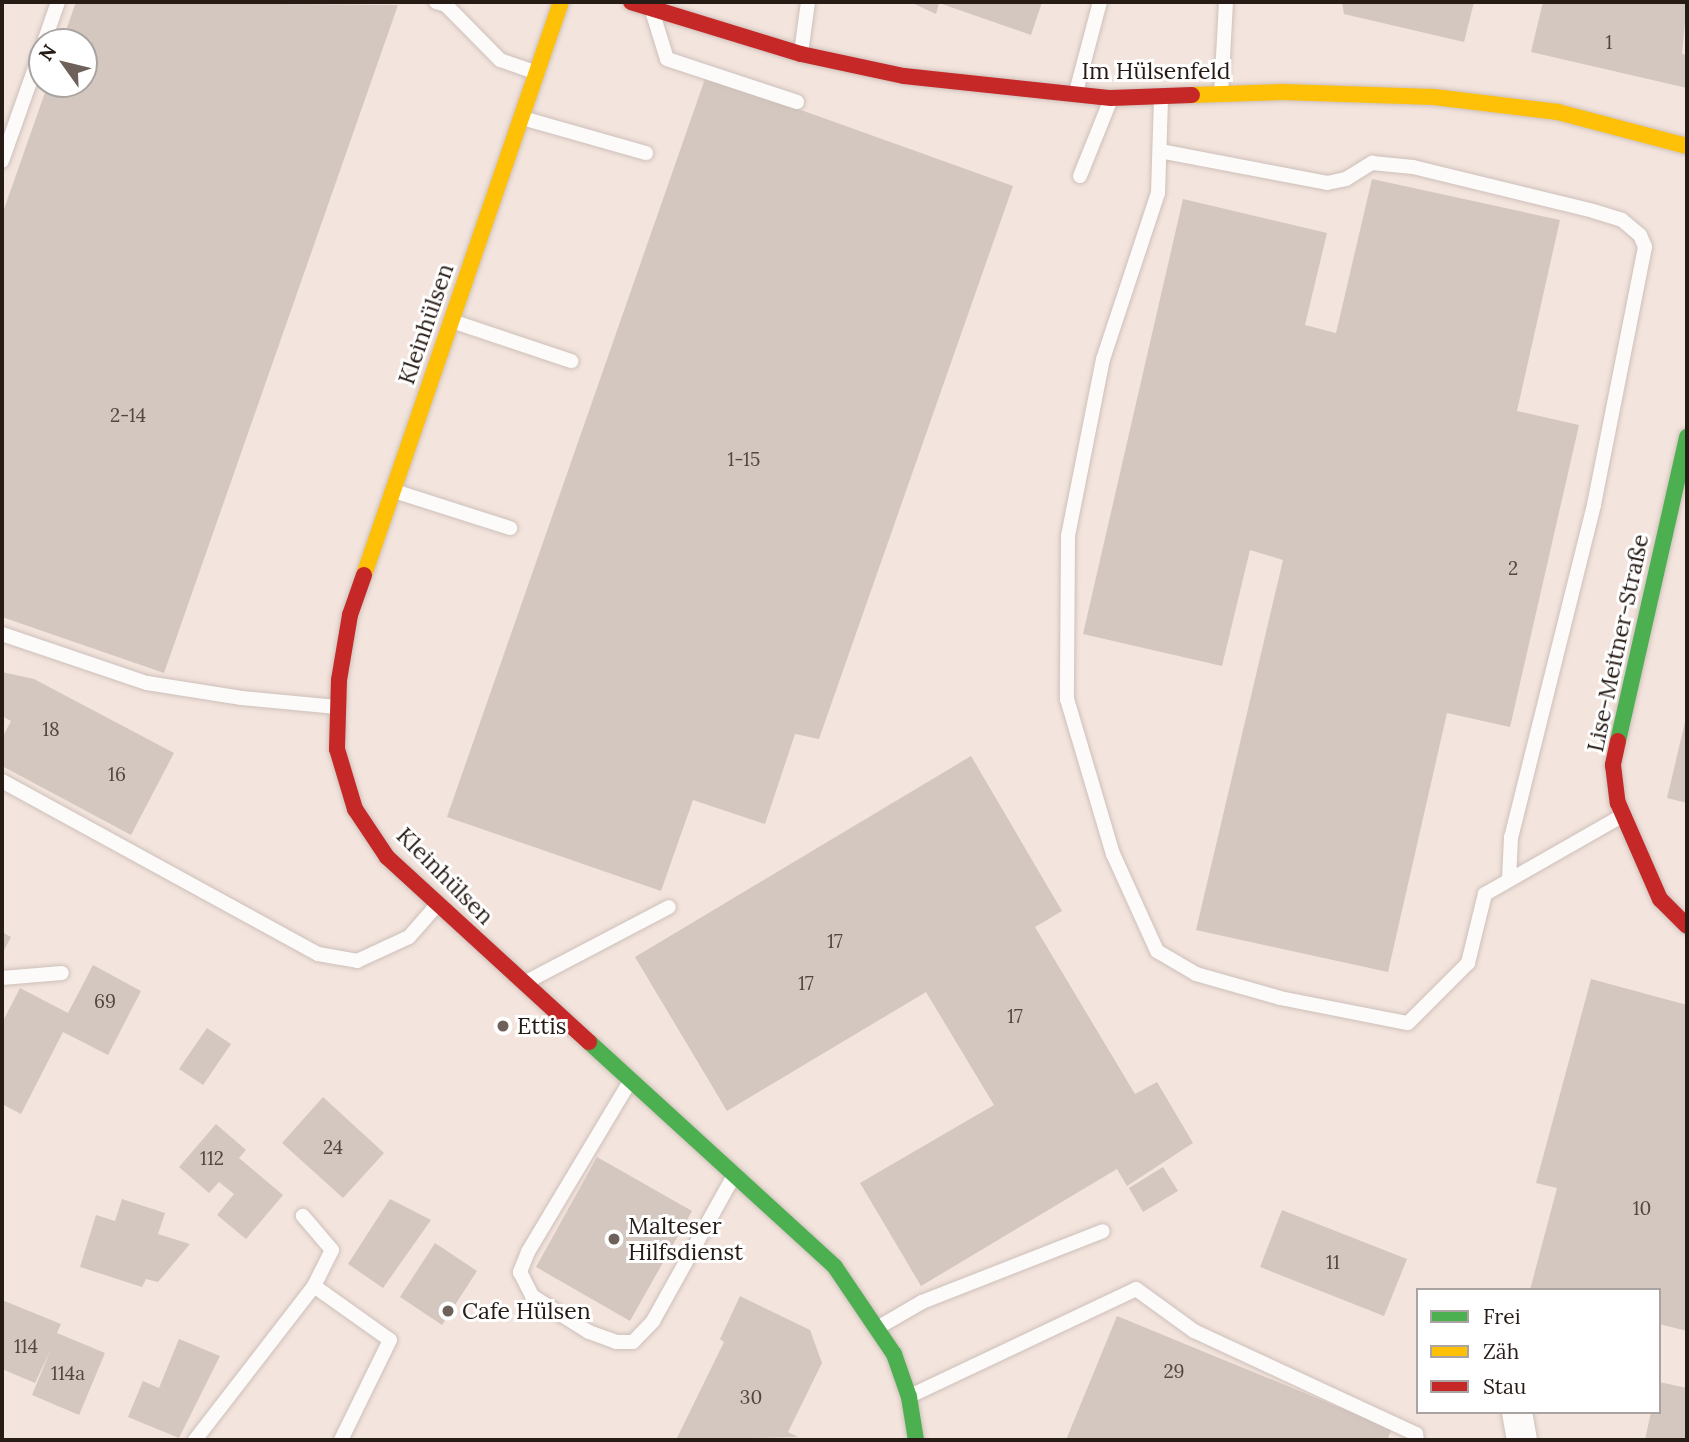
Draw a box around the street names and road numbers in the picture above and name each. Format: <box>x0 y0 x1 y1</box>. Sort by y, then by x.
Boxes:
street label: Im Hülsenfeld <box>1082 57 1230 85</box>
street label: Kleinhülsen <box>392 260 460 388</box>
street label: Lise-Meitner-Straße <box>1581 532 1655 754</box>
street label: Kleinhülsen <box>391 822 499 930</box>

